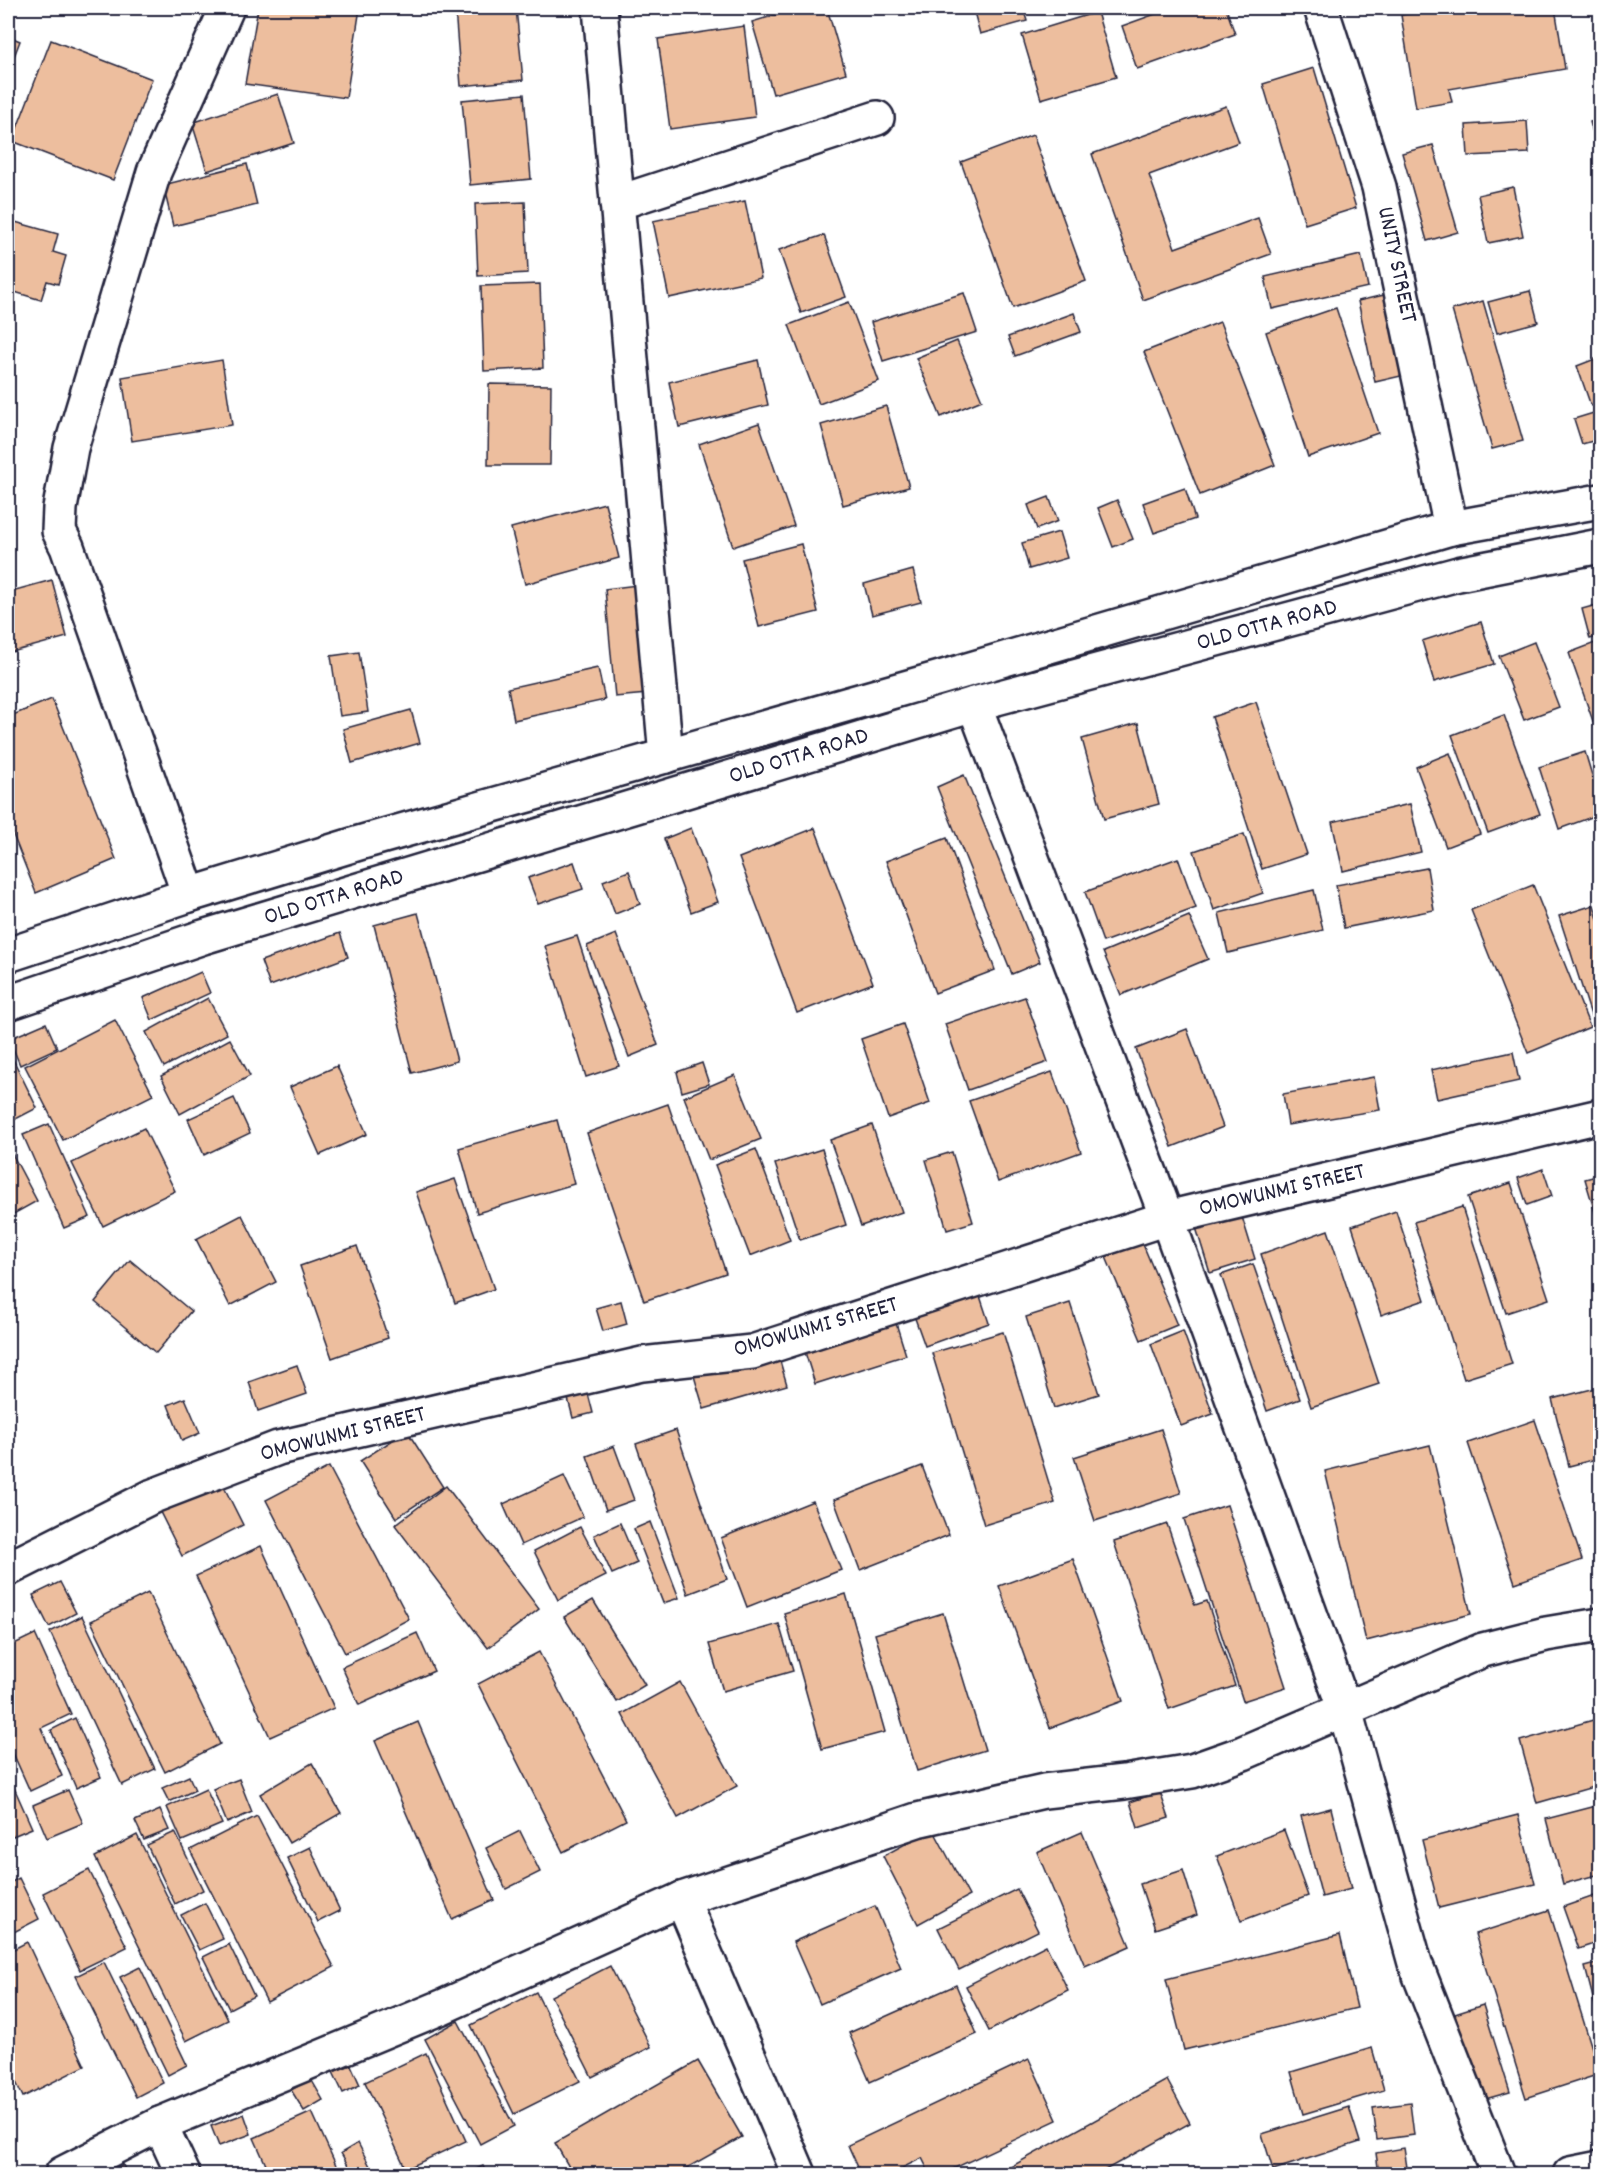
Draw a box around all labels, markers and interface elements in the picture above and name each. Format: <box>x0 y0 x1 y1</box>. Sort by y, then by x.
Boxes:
street label: UNITY STREET <box>1367 204 1425 327</box>
street label: OLD OTTA ROAD <box>1193 591 1341 661</box>
street label: OLD OTTA ROAD <box>725 720 873 794</box>
street label: OLD OTTA ROAD <box>260 861 408 935</box>
street label: OMOWUNMI STREET <box>1196 1155 1369 1227</box>
street label: OMOWUNMI STREET <box>730 1288 902 1368</box>
street label: OMOWUNMI STREET <box>257 1398 430 1472</box>

